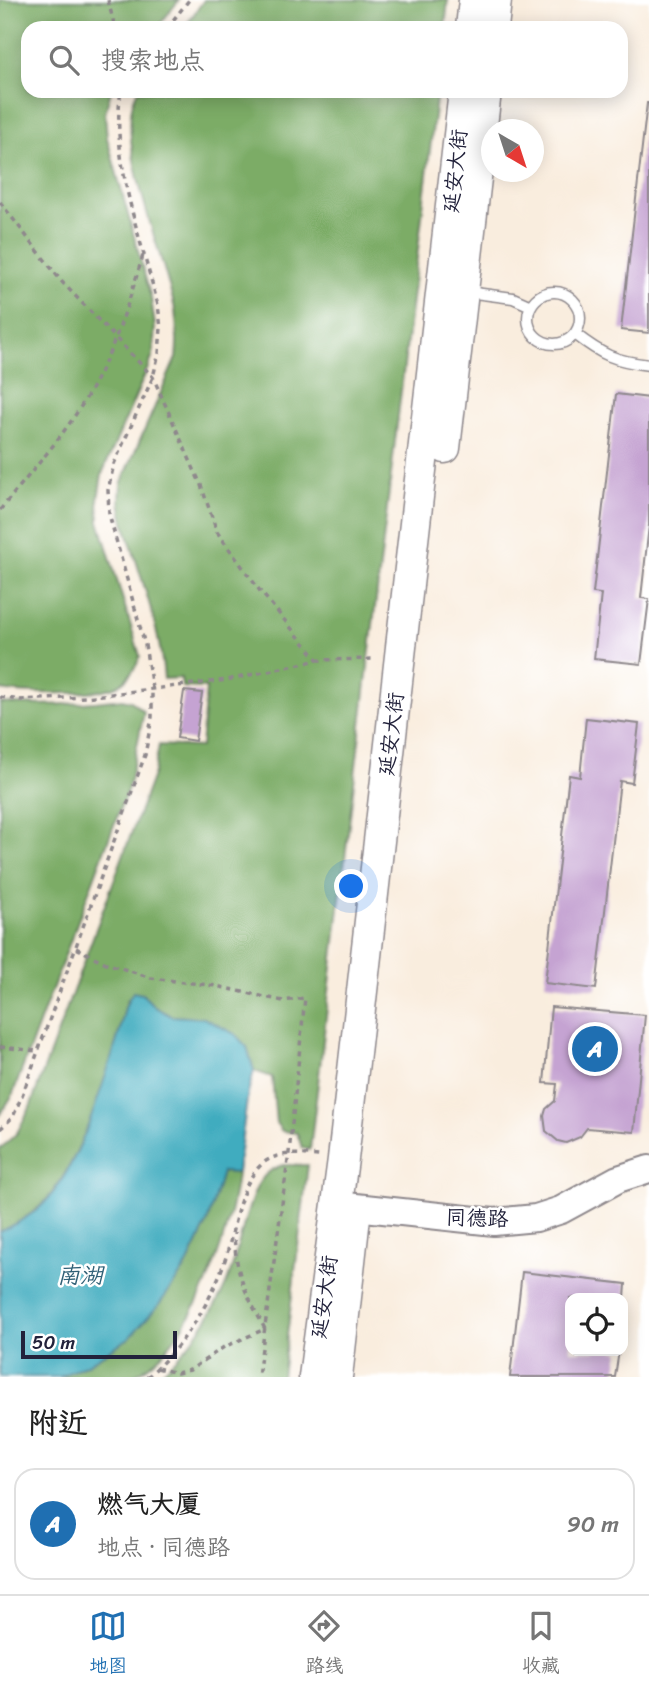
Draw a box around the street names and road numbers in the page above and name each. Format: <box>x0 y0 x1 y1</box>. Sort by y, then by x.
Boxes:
street label: 延安大街 <box>432 127 478 215</box>
street label: 延安大街 <box>367 690 415 778</box>
street label: 同德路 <box>445 1198 509 1238</box>
street label: 延安大街 <box>299 1253 349 1341</box>

